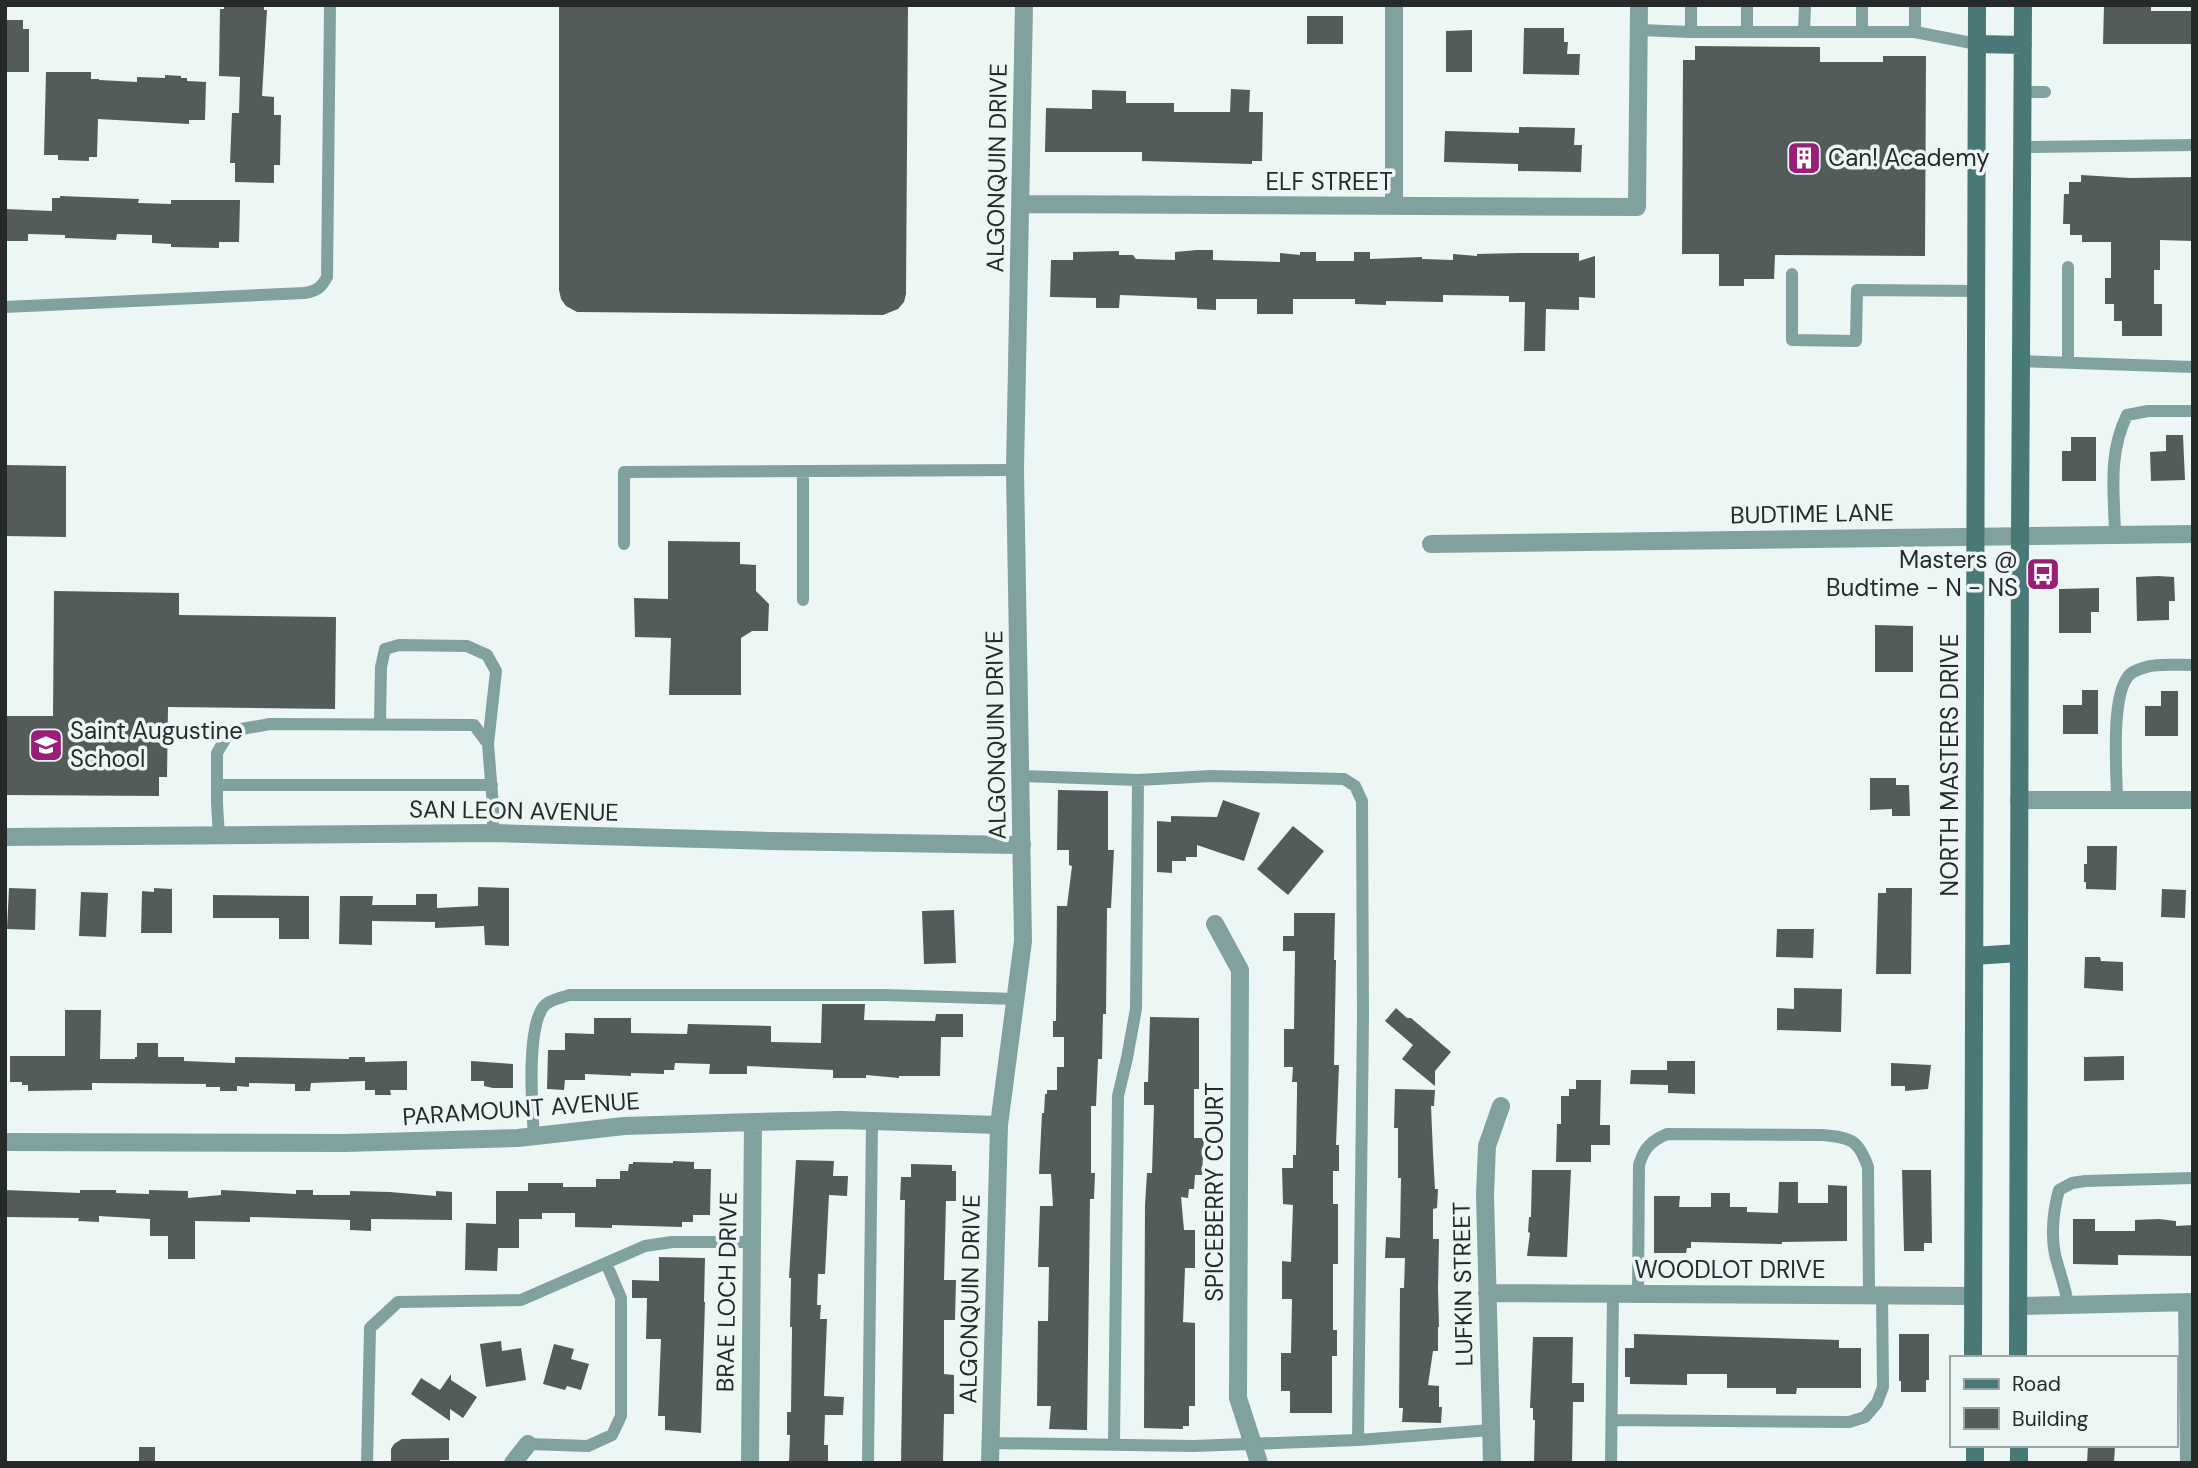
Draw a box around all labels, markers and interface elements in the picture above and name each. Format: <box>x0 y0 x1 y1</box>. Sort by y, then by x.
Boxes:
street label: ALGONQUIN DRIVE <box>979 63 1014 273</box>
building icon: Can! Academy <box>1785 139 1823 177</box>
place label: Can! Academy <box>1828 142 1990 173</box>
street label: ELF STREET <box>1265 166 1393 197</box>
street label: BUDTIME LANE <box>1730 497 1894 530</box>
place label: Masters @ Budtime - N - NS <box>1826 544 2018 603</box>
bus stop icon: Masters @ Budtime - N - NS <box>2024 555 2062 593</box>
street label: ALGONQUIN DRIVE <box>978 630 1013 840</box>
street label: NORTH MASTERS DRIVE <box>1934 634 1965 896</box>
place label: Saint Augustine School <box>70 715 243 774</box>
school or university icon: Saint Augustine School <box>27 726 65 764</box>
street label: SAN LEON AVENUE <box>409 793 619 828</box>
street label: SPICEBERRY COURT <box>1199 1082 1230 1302</box>
street label: PARAMOUNT AVENUE <box>401 1085 641 1132</box>
street label: BRAE LOCH DRIVE <box>709 1192 744 1392</box>
street label: ALGONQUIN DRIVE <box>952 1194 987 1404</box>
street label: LUFKIN STREET <box>1446 1201 1479 1367</box>
street label: WOODLOT DRIVE <box>1635 1254 1825 1285</box>
legend <box>1950 1356 2177 1447</box>
text: Road <box>2012 1370 2061 1398</box>
text: Building <box>2012 1405 2089 1433</box>

